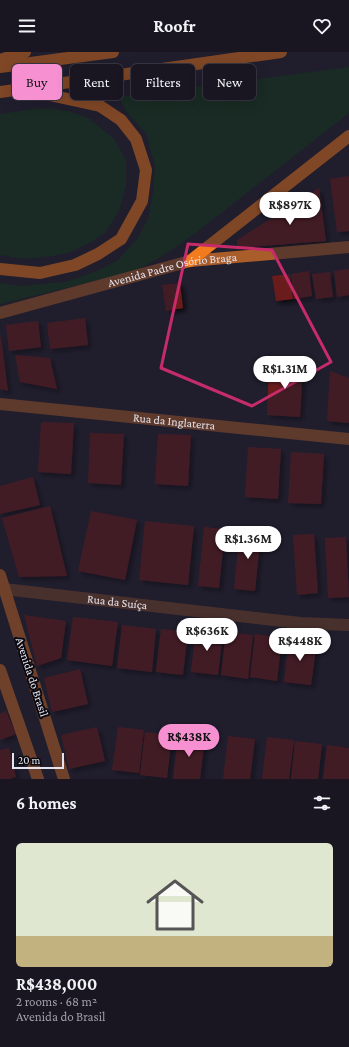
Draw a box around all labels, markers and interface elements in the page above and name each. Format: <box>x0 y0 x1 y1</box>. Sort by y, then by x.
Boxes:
icon: menu <box>16 15 38 37</box>
icon: heart <box>311 15 333 37</box>
text: Roofr <box>153 16 196 36</box>
chip: Buy <box>12 64 62 100</box>
chip: Rent <box>70 64 123 100</box>
chip: Filters <box>131 64 195 100</box>
chip: New <box>203 64 256 100</box>
pin: R$897K <box>257 192 323 226</box>
text: R$897K <box>268 197 312 212</box>
street label: Avenida Padre Osório Braga <box>106 250 238 290</box>
pin: R$1.31M <box>248 356 322 390</box>
text: R$1.31M <box>262 361 308 376</box>
street label: Rua da Inglaterra <box>132 410 216 433</box>
pin: R$1.36M <box>211 526 285 560</box>
text: R$1.36M <box>224 531 272 546</box>
street label: Rua da Suíça <box>86 592 149 612</box>
pin: R$636K <box>174 618 240 652</box>
text: R$636K <box>186 623 228 638</box>
pin: R$448K <box>267 628 333 662</box>
text: R$448K <box>278 633 322 648</box>
street label: Avenida do Brasil <box>13 636 51 718</box>
pin: R$438K <box>156 724 222 758</box>
text: R$438K <box>167 729 211 744</box>
scale bar <box>12 751 64 770</box>
text: 20 m <box>18 754 40 766</box>
icon: filters <box>311 792 333 814</box>
text: 6 homes <box>16 794 76 813</box>
icon: home <box>139 869 211 941</box>
text: R$438,000 <box>16 975 97 994</box>
text: 2 rooms · 68 m² <box>16 994 97 1009</box>
text: Avenida do Brasil <box>16 1009 106 1024</box>

